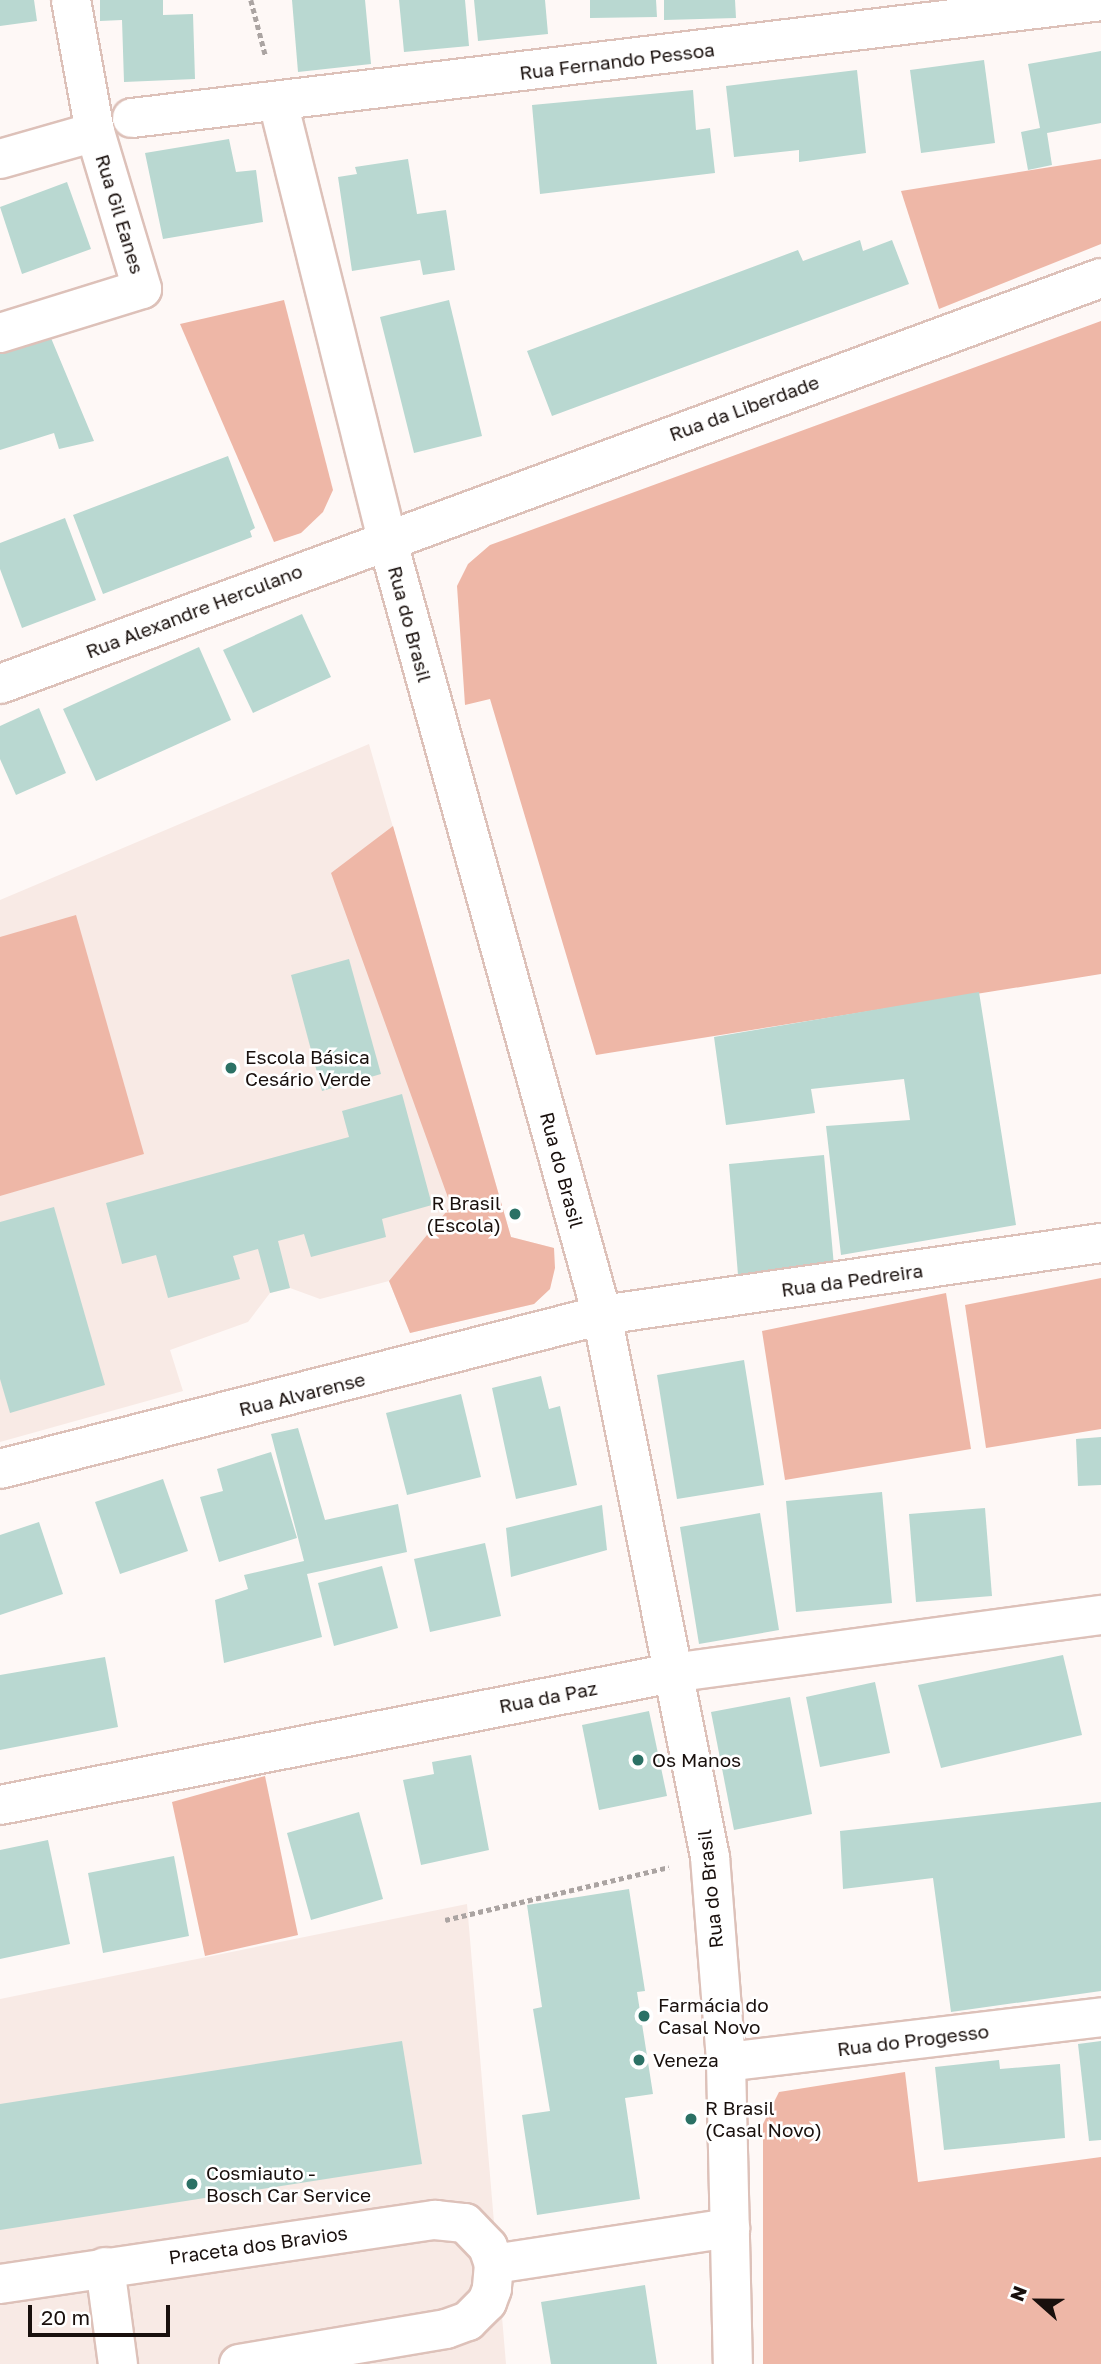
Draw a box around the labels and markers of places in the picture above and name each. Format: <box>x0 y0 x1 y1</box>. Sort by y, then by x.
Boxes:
place label: Escola Básica Cesário Verde <box>245 1046 371 1090</box>
marker: Escola Básica Cesário Verde <box>223 1060 239 1076</box>
place label: R Brasil (Escola) <box>426 1192 501 1236</box>
marker: R Brasil (Escola) <box>507 1206 523 1222</box>
place label: Os Manos <box>652 1749 741 1771</box>
marker: Os Manos <box>630 1752 646 1768</box>
place label: Farmácia do Casal Novo <box>658 1994 769 2038</box>
marker: Farmácia do Casal Novo <box>636 2008 652 2024</box>
place label: Veneza <box>653 2049 719 2071</box>
marker: Veneza <box>631 2052 647 2068</box>
place label: R Brasil (Casal Novo) <box>705 2097 822 2141</box>
marker: R Brasil (Casal Novo) <box>683 2111 699 2127</box>
place label: Cosmiauto - Bosch Car Service <box>206 2162 371 2206</box>
marker: Cosmiauto - Bosch Car Service <box>184 2176 200 2192</box>

